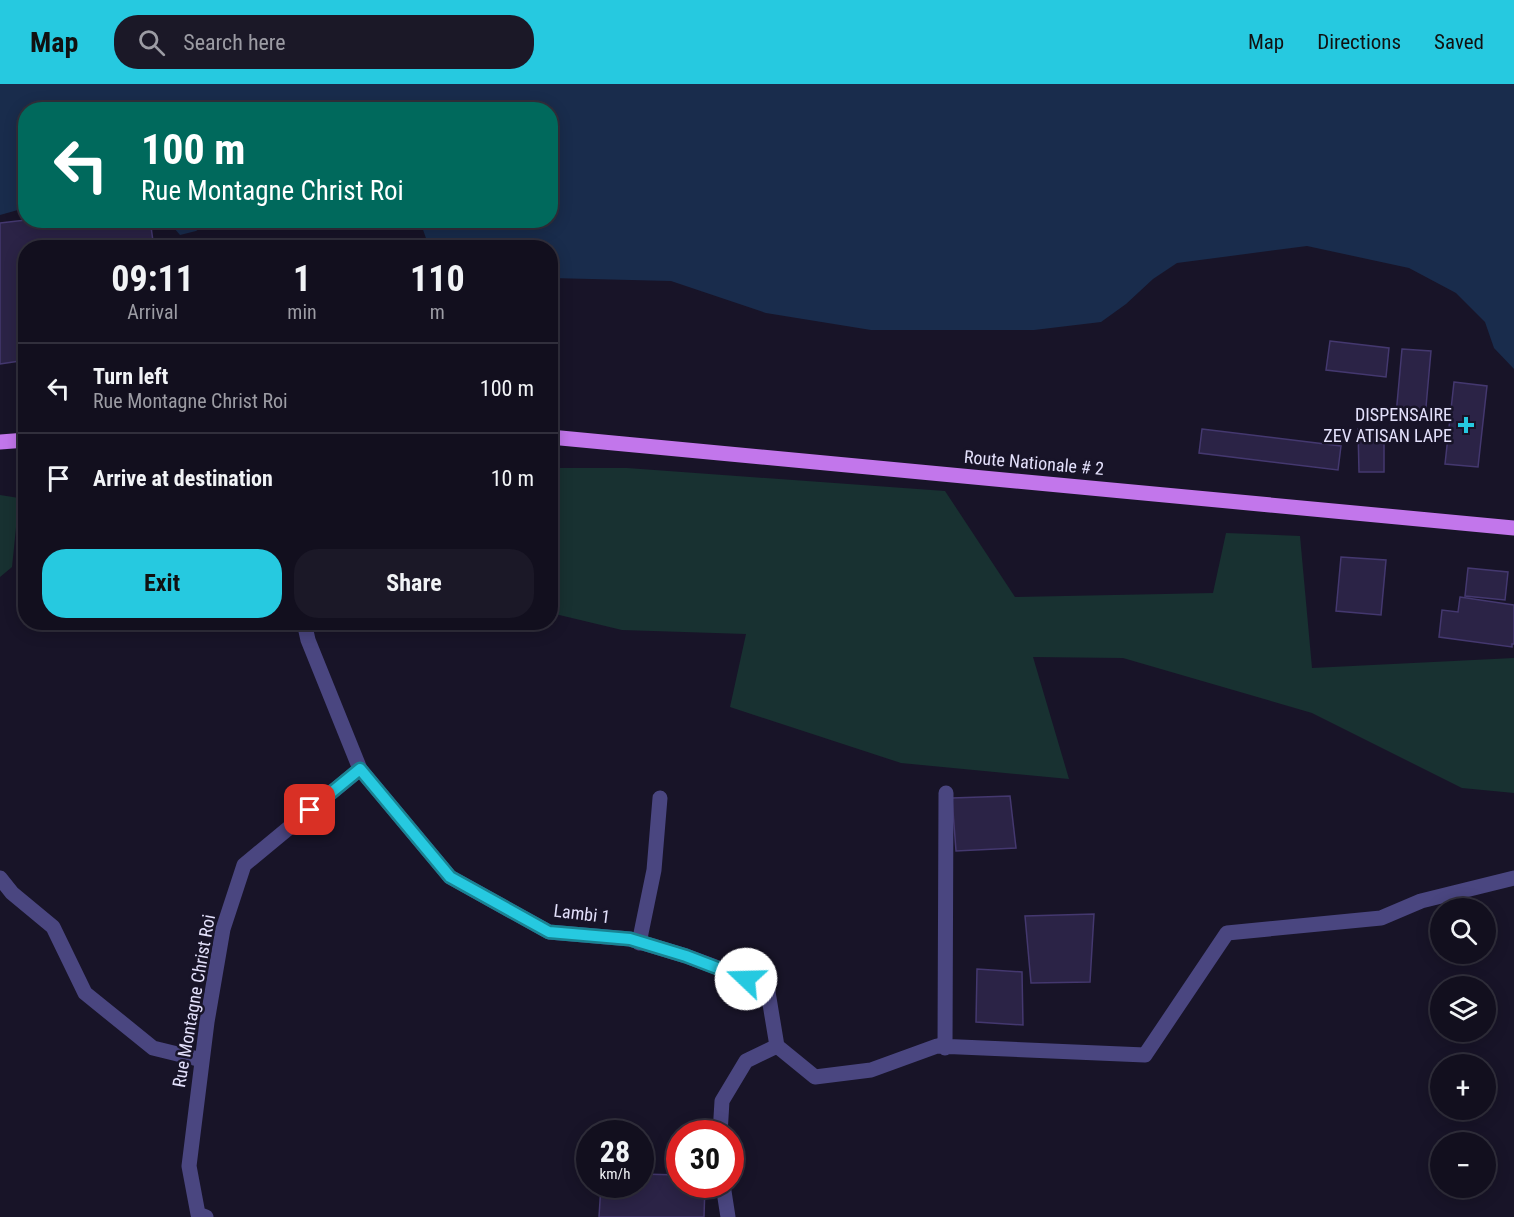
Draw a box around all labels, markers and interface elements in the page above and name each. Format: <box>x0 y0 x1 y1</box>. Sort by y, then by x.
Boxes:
search box <box>114 15 534 69</box>
text: Map <box>30 26 78 59</box>
icon: search <box>135 26 168 59</box>
text: Search here <box>183 30 286 55</box>
text: Map <box>1248 30 1284 54</box>
text: Directions <box>1317 30 1401 54</box>
text: Saved <box>1434 30 1484 54</box>
text: 100 m <box>141 125 246 174</box>
icon: left <box>42 126 120 204</box>
text: Rue Montagne Christ Roi <box>141 175 404 207</box>
text: 09:11 <box>111 258 194 300</box>
text: 1 <box>293 258 311 300</box>
text: 110 <box>410 258 465 300</box>
text: Arrival <box>127 300 178 324</box>
text: min <box>287 300 317 324</box>
text: m <box>430 300 445 324</box>
text: Turn left <box>93 364 168 389</box>
icon: left <box>42 372 75 405</box>
text: 100 m <box>480 376 534 401</box>
text: Rue Montagne Christ Roi <box>93 389 288 413</box>
place label: DISPENSAIRE ZEV ATISAN LAPE <box>1323 404 1452 446</box>
marker: DISPENSAIRE ZEV ATISAN LAPE <box>1457 416 1475 434</box>
street label: Route Nationale # 2 <box>963 446 1105 479</box>
icon: arrive <box>42 462 75 495</box>
text: Arrive at destination <box>93 466 273 491</box>
text: 10 m <box>491 466 534 491</box>
button: Exit <box>42 549 282 618</box>
button: Share <box>294 549 534 618</box>
pin <box>284 784 335 835</box>
icon: arrive <box>293 793 326 826</box>
map controls <box>1430 898 1496 1198</box>
button: search <box>1430 898 1496 964</box>
street label: Lambi 1 <box>553 900 612 927</box>
street label: Rue Montagne Christ Roi <box>168 913 219 1089</box>
position arrow <box>714 947 778 1011</box>
button: layers <box>1430 976 1496 1042</box>
button: + <box>1430 1054 1496 1120</box>
speed limit sign: 30 <box>666 1120 744 1198</box>
button: − <box>1430 1132 1496 1198</box>
text: 28 <box>600 1134 630 1169</box>
text: km/h <box>600 1165 630 1183</box>

